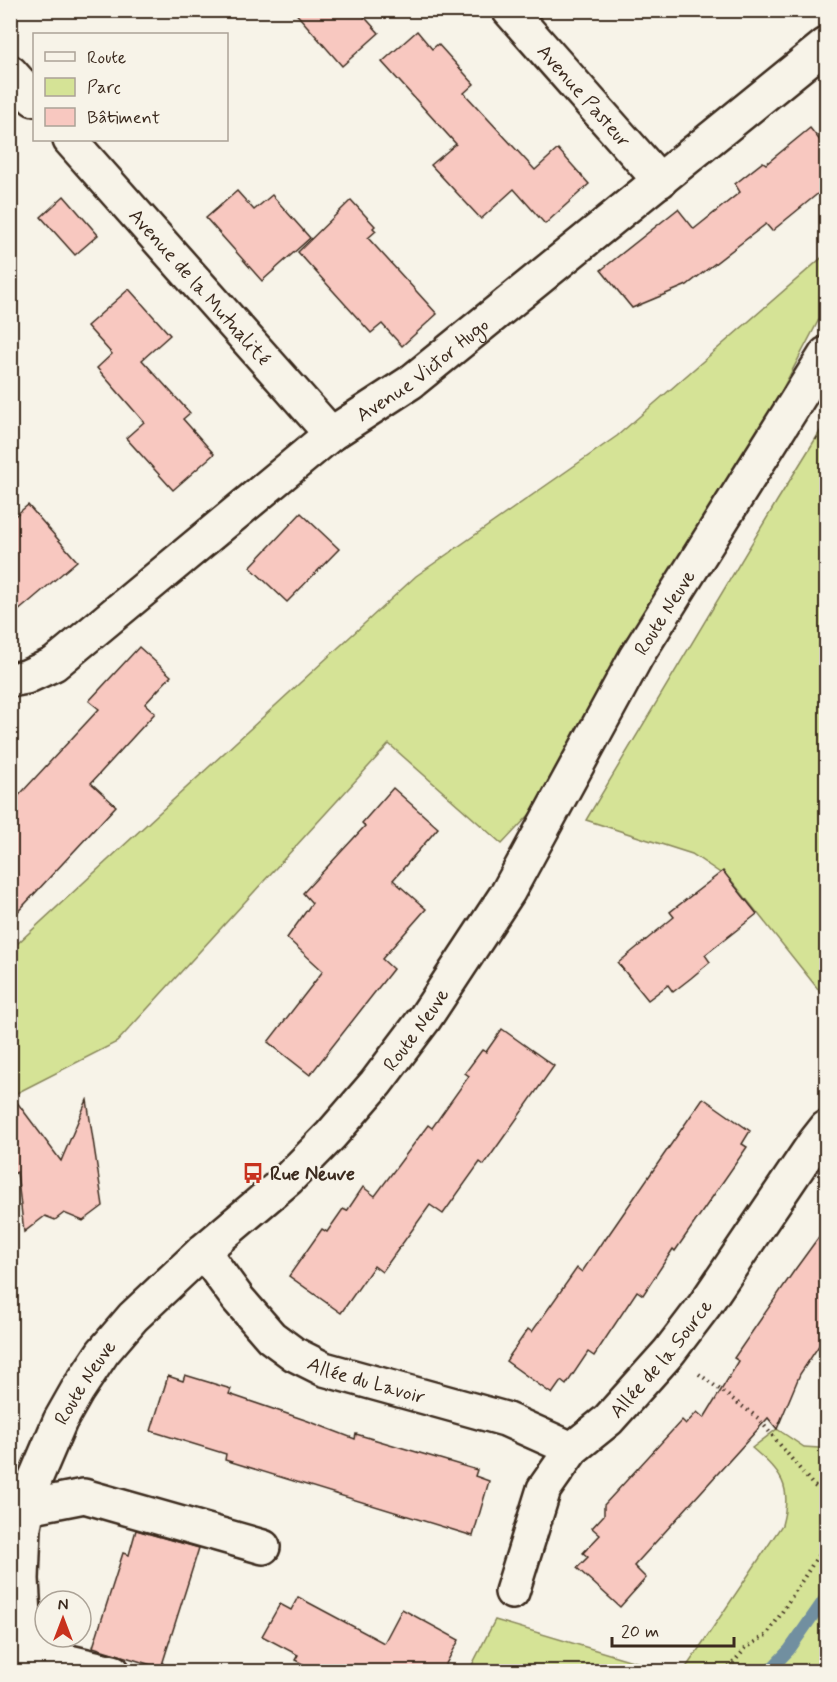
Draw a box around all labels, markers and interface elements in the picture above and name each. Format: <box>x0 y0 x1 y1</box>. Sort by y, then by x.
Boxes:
legend <box>33 33 228 141</box>
street label: Avenue Pasteur <box>530 39 636 154</box>
text: Route <box>87 46 126 70</box>
text: Parc <box>87 76 121 100</box>
text: Bâtiment <box>87 106 160 130</box>
street label: Avenue de la Mutualité <box>122 203 276 372</box>
street label: Avenue Victor Hugo <box>351 312 495 429</box>
street label: Route Neuve <box>628 565 702 661</box>
street label: Route Neuve <box>378 983 456 1077</box>
bus stop icon: Rue Neuve <box>241 1161 265 1185</box>
place label: Rue Neuve <box>270 1161 355 1188</box>
street label: Allée de la Source <box>604 1295 720 1425</box>
street label: Route Neuve <box>49 1334 123 1430</box>
street label: Allée du Lavoir <box>302 1351 428 1411</box>
north arrow <box>33 1589 93 1649</box>
text: N <box>58 1595 68 1616</box>
scale bar <box>612 1610 734 1648</box>
text: 20 m <box>621 1620 659 1644</box>

